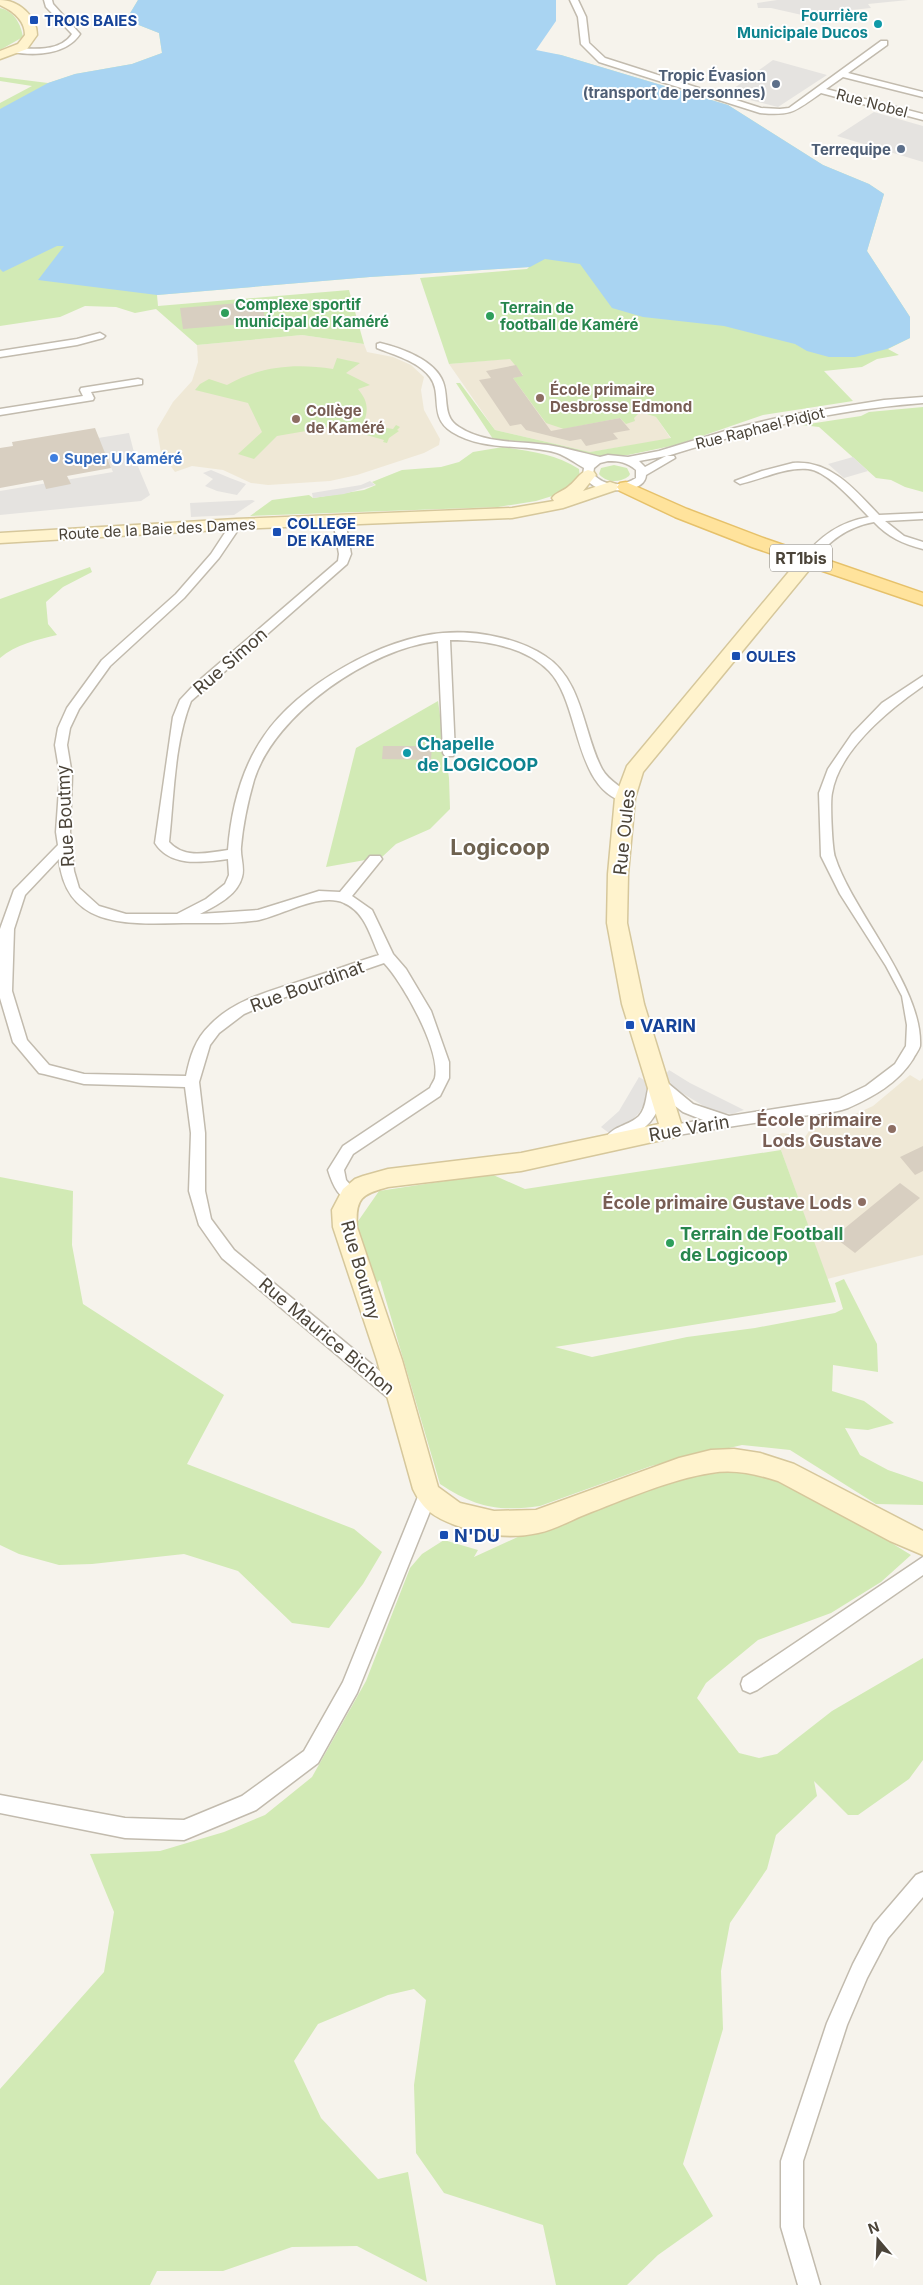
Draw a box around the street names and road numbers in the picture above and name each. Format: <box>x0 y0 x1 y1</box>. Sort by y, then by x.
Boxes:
street label: Rue Nobel <box>834 84 910 122</box>
street label: Rue Raphael Pidjot <box>693 403 827 453</box>
street label: Route de la Baie des Dames <box>58 514 256 544</box>
road number: RT1bis <box>770 544 832 572</box>
street label: Rue Simon <box>189 623 271 699</box>
street label: Rue Boutmy <box>52 764 78 868</box>
street label: Rue Oules <box>609 788 639 876</box>
street label: Rue Bourdinat <box>247 956 367 1016</box>
street label: Rue Varin <box>647 1111 731 1145</box>
street label: Rue Boutmy <box>337 1218 385 1322</box>
street label: Rue Maurice Bichon <box>255 1273 399 1399</box>

